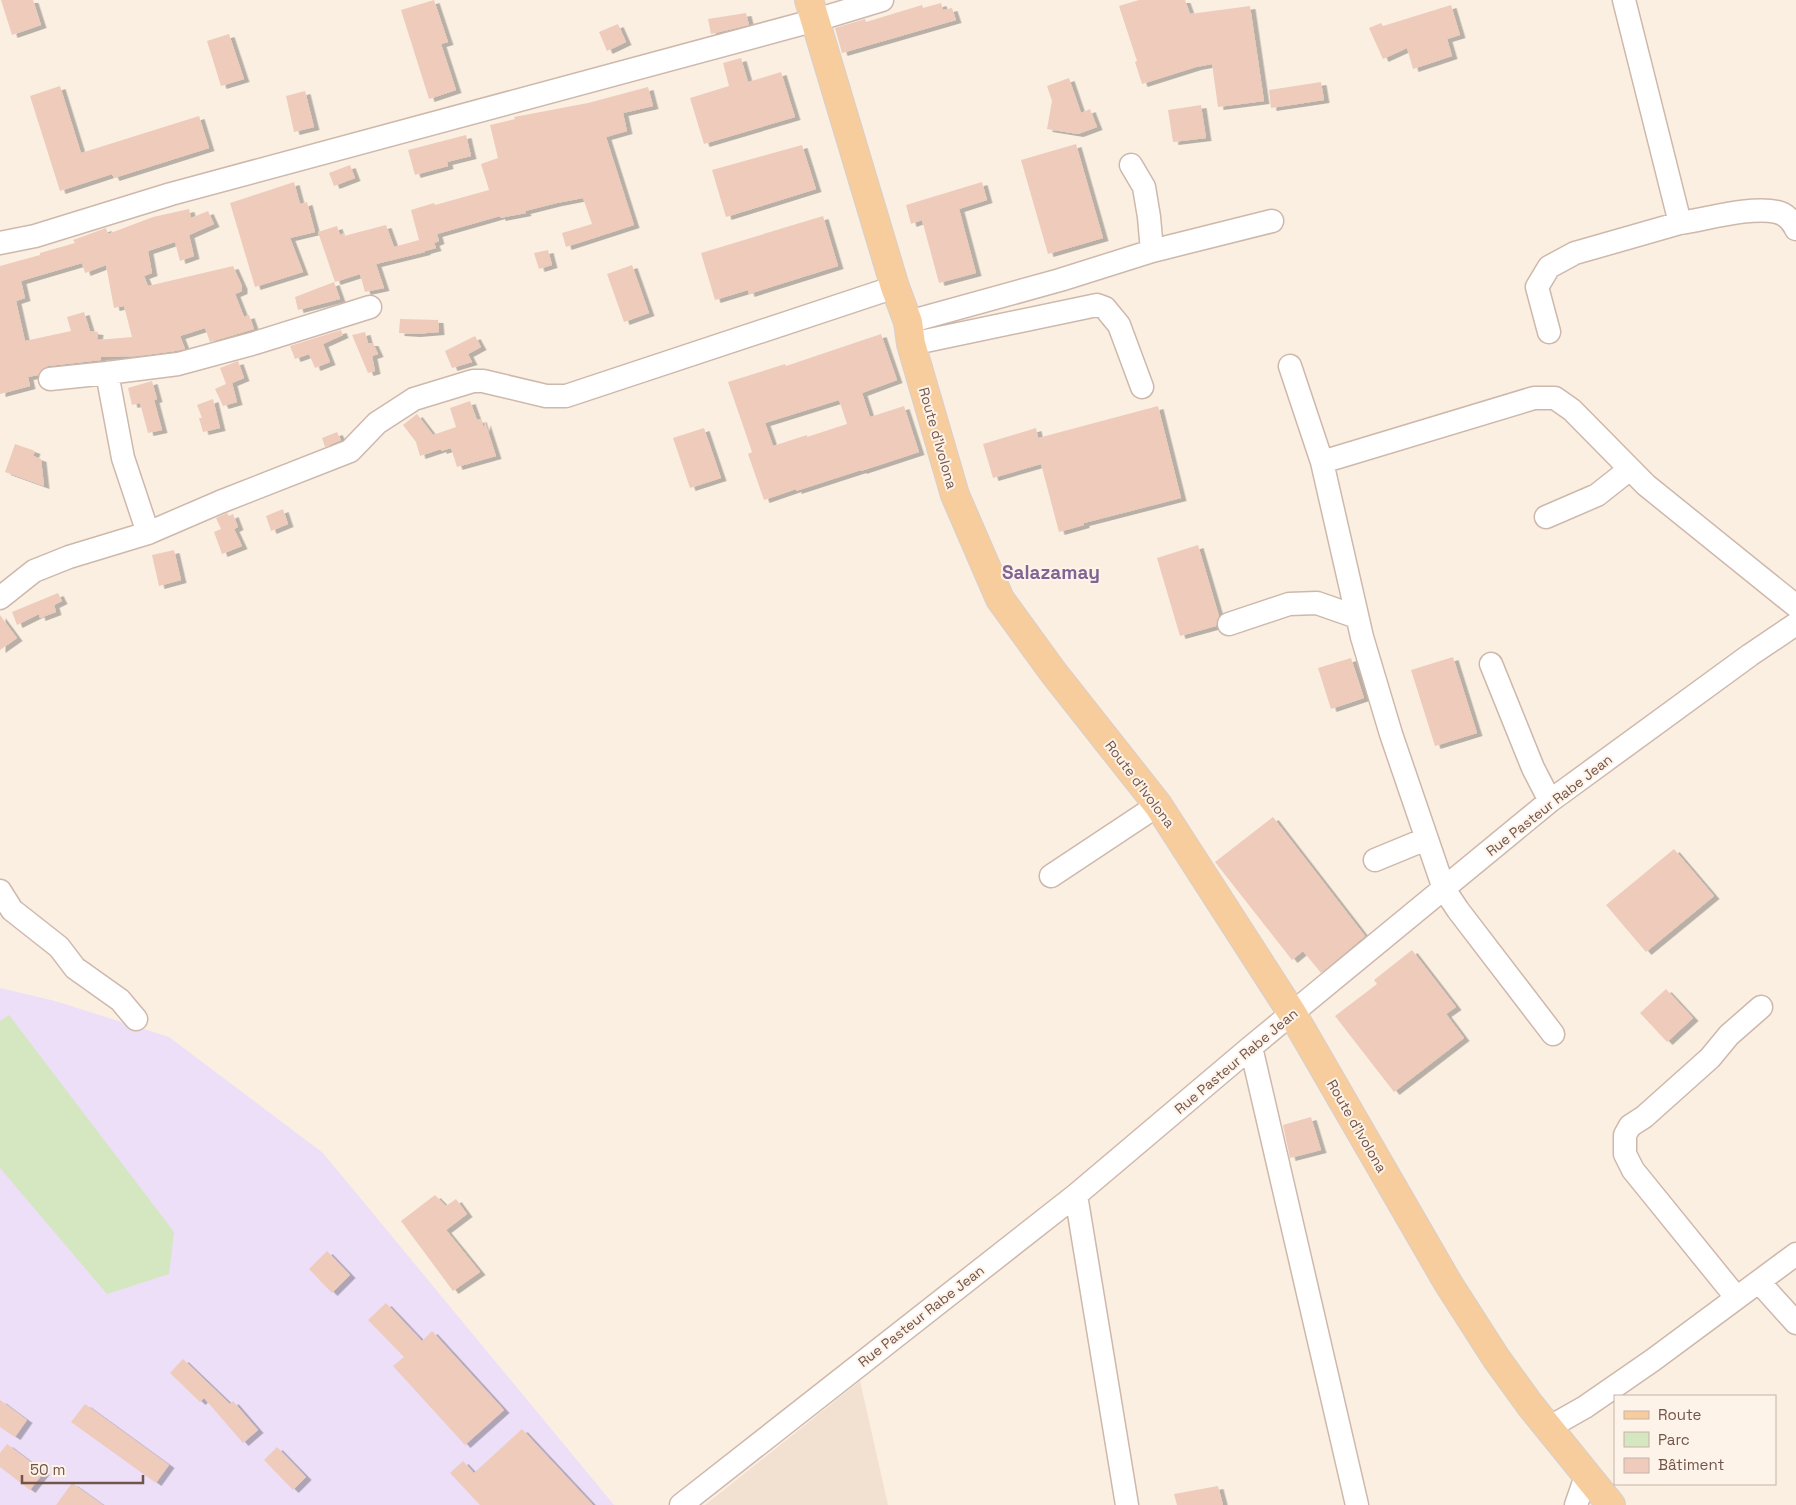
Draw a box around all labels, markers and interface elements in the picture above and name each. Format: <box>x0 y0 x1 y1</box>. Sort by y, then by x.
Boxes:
street label: Route d'Ivolona <box>915 385 961 491</box>
district label: Salazamay <box>1002 560 1100 585</box>
street label: Route d'Ivolona <box>1101 737 1179 831</box>
street label: Rue Pasteur Rabe Jean <box>1482 750 1616 860</box>
street label: Rue Pasteur Rabe Jean <box>1171 1004 1301 1118</box>
street label: Route d'Ivolona <box>1323 1076 1391 1176</box>
street label: Rue Pasteur Rabe Jean <box>854 1261 988 1371</box>
legend <box>1614 1395 1776 1485</box>
text: Route <box>1658 1405 1702 1424</box>
text: Parc <box>1658 1430 1690 1449</box>
scale bar <box>22 1452 144 1484</box>
text: Bâtiment <box>1658 1455 1724 1474</box>
text: 50 m <box>30 1460 65 1479</box>

